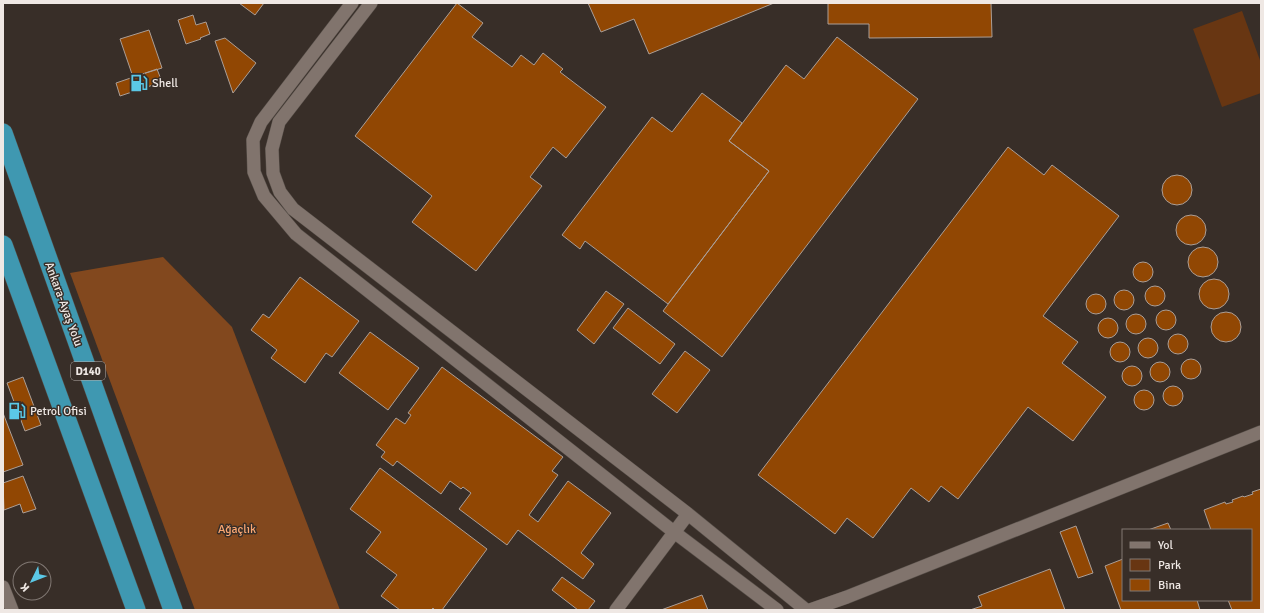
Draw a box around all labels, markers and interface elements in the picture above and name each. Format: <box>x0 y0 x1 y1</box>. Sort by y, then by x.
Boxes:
fuel station icon: Shell <box>129 73 149 93</box>
place label: Shell <box>152 76 179 91</box>
street label: Ankara-Ayaş Yolu <box>41 260 86 348</box>
road number: D140 <box>71 362 105 380</box>
fuel station icon: Petrol Ofisi <box>7 401 27 421</box>
place label: Petrol Ofisi <box>30 404 87 419</box>
park label: Ağaçlık <box>218 522 256 537</box>
legend <box>1122 529 1252 601</box>
text: Yol <box>1158 538 1174 553</box>
text: Park <box>1158 558 1181 573</box>
north arrow <box>12 561 52 601</box>
text: Bina <box>1158 578 1181 593</box>
text: K <box>18 580 32 594</box>

